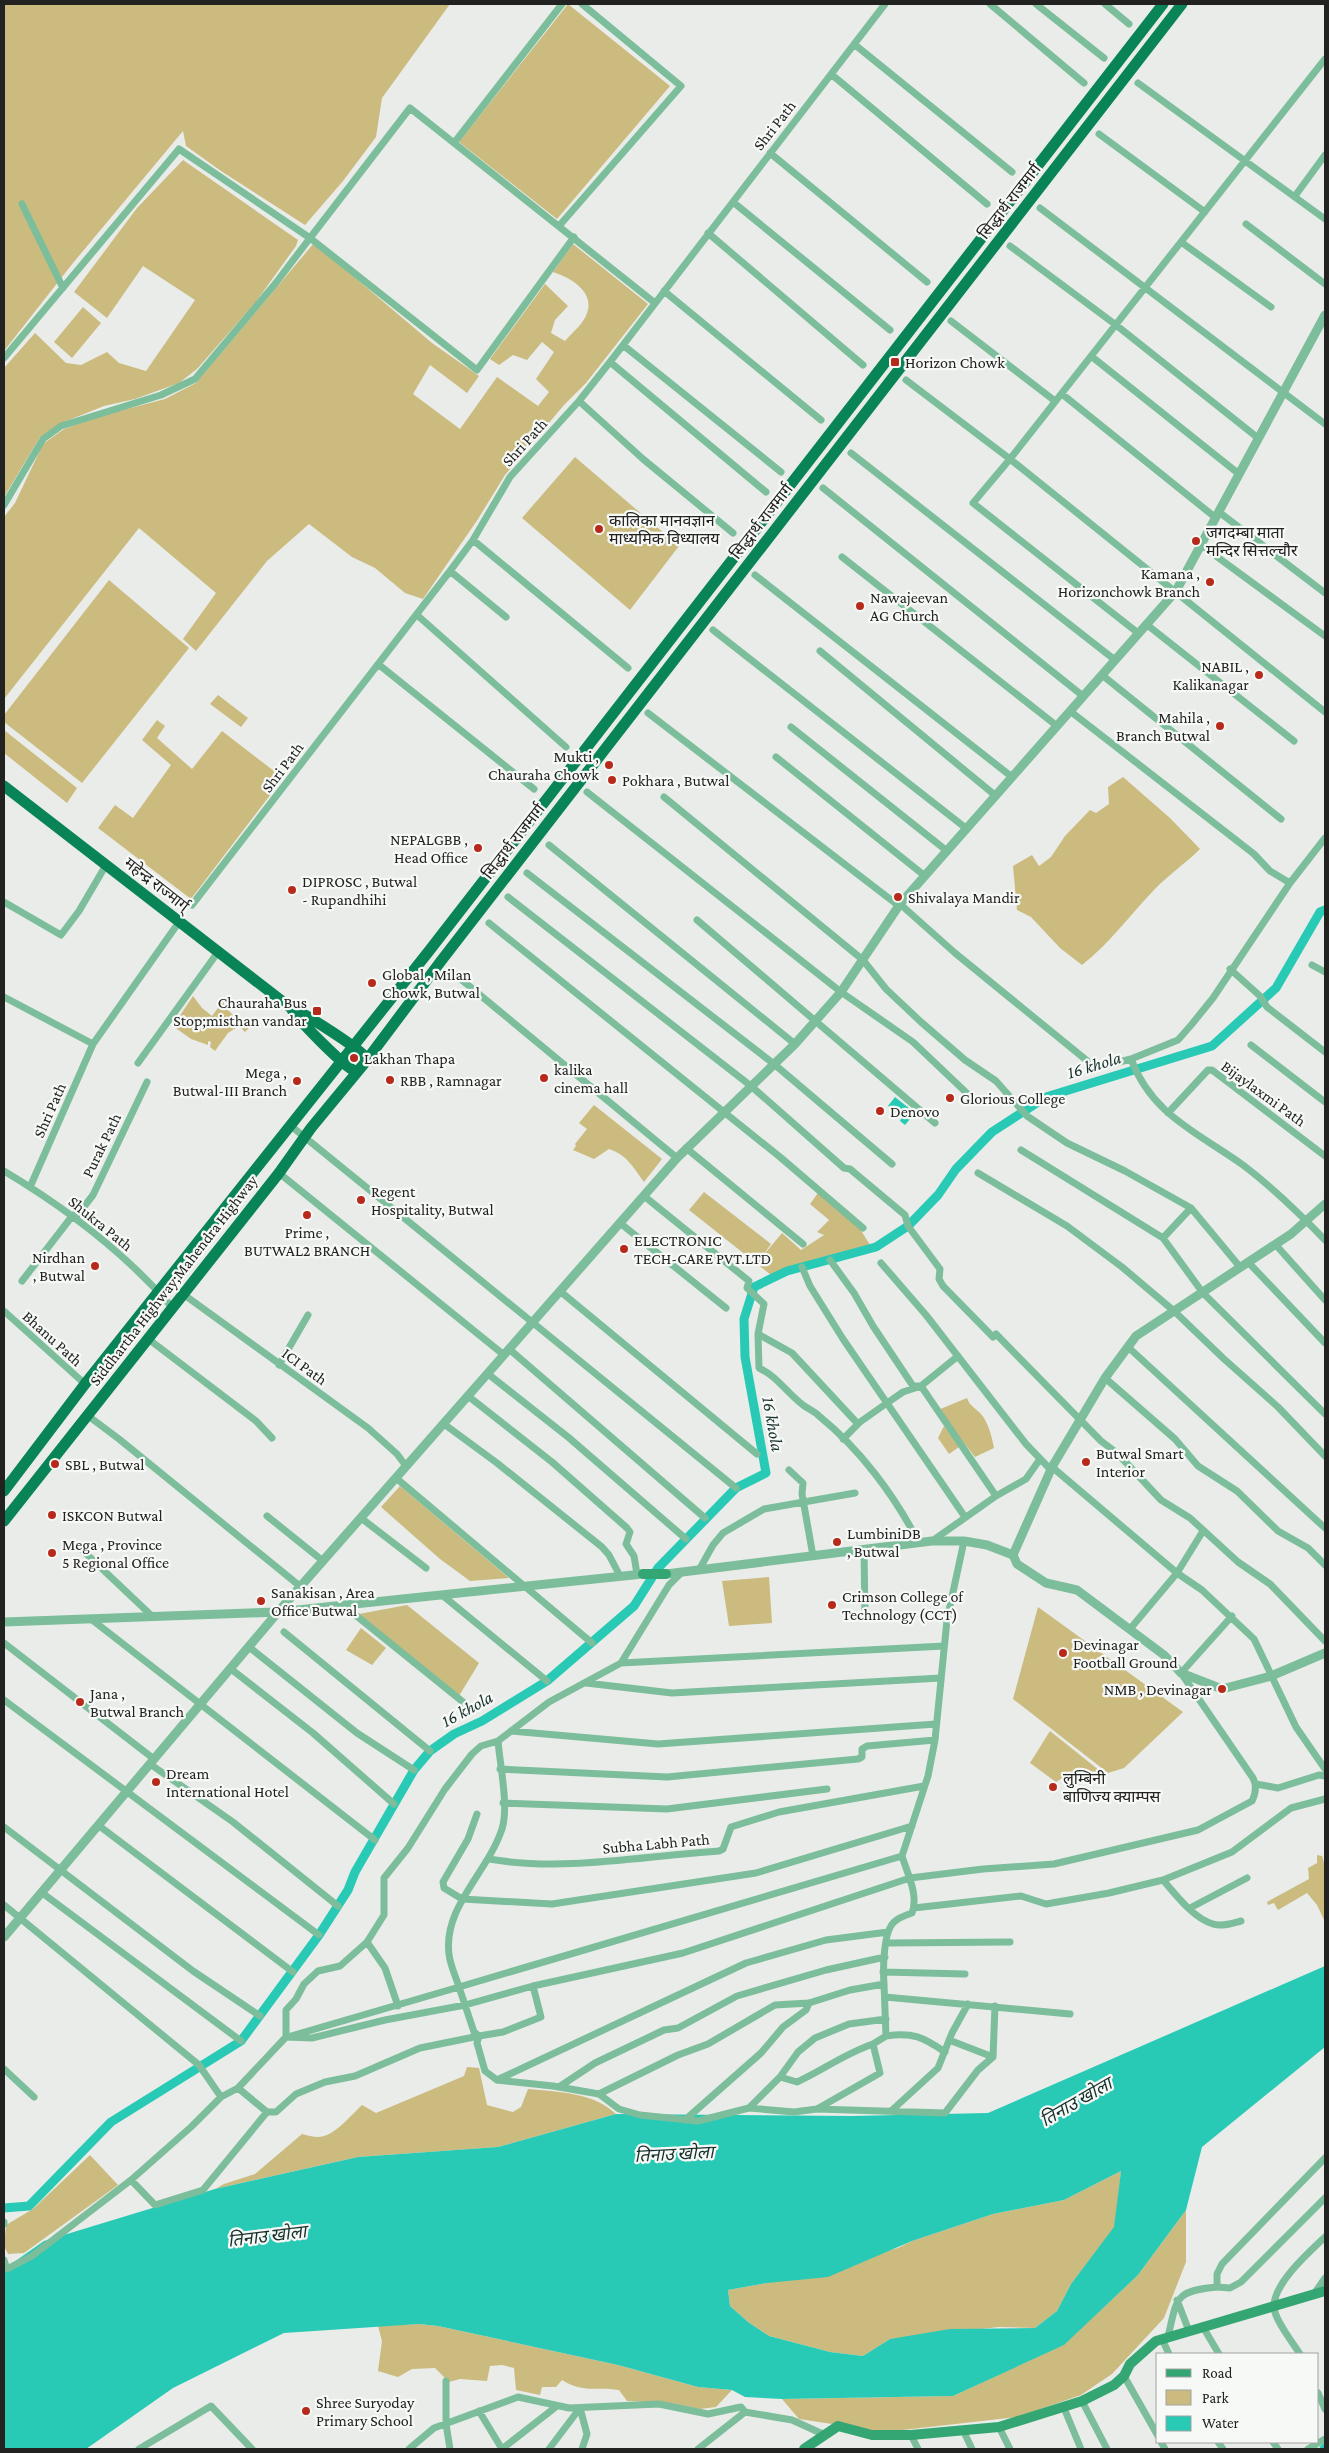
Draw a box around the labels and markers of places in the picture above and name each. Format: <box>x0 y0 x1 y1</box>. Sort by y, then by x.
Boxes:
place label: Horizon Chowk <box>905 354 1005 371</box>
marker: Horizon Chowk <box>889 356 901 368</box>
place label: कालिका मानवज्ञान माध्यमिक विध्यालय <box>609 512 720 547</box>
marker: कालिका मानवज्ञान माध्यमिक विध्यालय <box>593 523 605 535</box>
place label: जगदम्बा माता मन्दिर सित्तल्चौर <box>1206 524 1298 559</box>
marker: जगदम्बा माता मन्दिर सित्तल्चौर <box>1190 535 1202 547</box>
place label: Kamana , Horizonchowk Branch <box>1058 565 1200 600</box>
marker: Kamana , Horizonchowk Branch <box>1204 576 1216 588</box>
place label: Nawajeevan AG Church <box>870 589 948 624</box>
marker: Nawajeevan AG Church <box>854 600 866 612</box>
place label: NABIL , Kalikanagar <box>1172 658 1249 694</box>
marker: NABIL , Kalikanagar <box>1253 669 1265 681</box>
place label: Mahila , Branch Butwal <box>1116 709 1210 744</box>
marker: Mahila , Branch Butwal <box>1214 720 1226 732</box>
place label: Mukti , Chauraha Chowk <box>488 748 599 783</box>
marker: Mukti , Chauraha Chowk <box>603 759 615 771</box>
place label: Pokhara , Butwal <box>622 772 729 789</box>
marker: Pokhara , Butwal <box>606 774 618 786</box>
place label: NEPALGBB , Head Office <box>390 831 468 866</box>
marker: NEPALGBB , Head Office <box>472 842 484 854</box>
place label: DIPROSC , Butwal - Rupandhihi <box>302 873 417 909</box>
marker: DIPROSC , Butwal - Rupandhihi <box>286 884 298 896</box>
place label: Shivalaya Mandir <box>908 889 1020 907</box>
marker: Shivalaya Mandir <box>892 891 904 903</box>
place label: Global , Milan Chowk, Butwal <box>382 966 480 1001</box>
marker: Global , Milan Chowk, Butwal <box>366 977 378 989</box>
place label: Chauraha Bus Stop;misthan vandar <box>173 994 307 1030</box>
marker: Chauraha Bus Stop;misthan vandar <box>311 1005 323 1017</box>
place label: Lakhan Thapa <box>364 1050 456 1068</box>
marker: Lakhan Thapa <box>348 1052 360 1064</box>
place label: kalika cinema hall <box>554 1061 628 1096</box>
place label: Mega , Butwal-III Branch <box>173 1064 287 1099</box>
place label: RBB , Ramnagar <box>400 1072 502 1090</box>
marker: kalika cinema hall <box>538 1072 550 1084</box>
marker: RBB , Ramnagar <box>384 1074 396 1086</box>
marker: Mega , Butwal-III Branch <box>291 1075 303 1087</box>
place label: Glorious College <box>960 1090 1065 1108</box>
marker: Glorious College <box>944 1092 956 1104</box>
place label: Denovo <box>890 1103 939 1120</box>
marker: Denovo <box>874 1105 886 1117</box>
place label: Regent Hospitality, Butwal <box>371 1183 494 1219</box>
marker: Regent Hospitality, Butwal <box>355 1194 367 1206</box>
marker: Prime , BUTWAL2 BRANCH <box>301 1209 313 1221</box>
place label: Prime , BUTWAL2 BRANCH <box>244 1224 370 1259</box>
place label: ELECTRONIC TECH-CARE PVT.LTD <box>634 1232 771 1267</box>
marker: ELECTRONIC TECH-CARE PVT.LTD <box>618 1243 630 1255</box>
place label: Nirdhan , Butwal <box>32 1249 85 1284</box>
marker: Nirdhan , Butwal <box>89 1260 101 1272</box>
place label: Butwal Smart Interior <box>1096 1445 1184 1480</box>
place label: SBL , Butwal <box>65 1456 145 1473</box>
marker: Butwal Smart Interior <box>1080 1456 1092 1468</box>
marker: SBL , Butwal <box>49 1458 61 1470</box>
place label: ISKCON Butwal <box>62 1507 163 1524</box>
marker: ISKCON Butwal <box>46 1509 58 1521</box>
place label: LumbiniDB , Butwal <box>847 1525 921 1560</box>
place label: Mega , Province 5 Regional Office <box>62 1536 169 1572</box>
marker: LumbiniDB , Butwal <box>831 1536 843 1548</box>
marker: Mega , Province 5 Regional Office <box>46 1547 58 1559</box>
place label: Sanakisan , Area Office Butwal <box>271 1584 375 1619</box>
place label: Crimson College of Technology (CCT) <box>842 1588 964 1624</box>
marker: Sanakisan , Area Office Butwal <box>255 1595 267 1607</box>
marker: Crimson College of Technology (CCT) <box>826 1599 838 1611</box>
place label: Devinagar Football Ground <box>1073 1636 1178 1671</box>
marker: Devinagar Football Ground <box>1057 1647 1069 1659</box>
place label: NMB , Devinagar <box>1104 1681 1212 1699</box>
marker: NMB , Devinagar <box>1216 1683 1228 1695</box>
place label: Jana , Butwal Branch <box>88 1685 184 1720</box>
marker: Jana , Butwal Branch <box>74 1696 86 1708</box>
place label: Dream International Hotel <box>166 1765 289 1800</box>
place label: लुम्बिनी बाणिज्य क्याम्पस <box>1063 1770 1162 1805</box>
marker: Dream International Hotel <box>150 1776 162 1788</box>
marker: लुम्बिनी बाणिज्य क्याम्पस <box>1047 1781 1059 1793</box>
place label: Shree Suryoday Primary School <box>316 2394 415 2430</box>
marker: Shree Suryoday Primary School <box>300 2405 312 2417</box>

